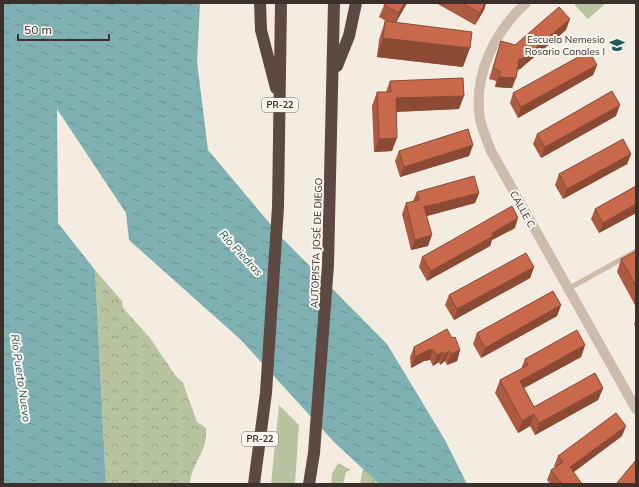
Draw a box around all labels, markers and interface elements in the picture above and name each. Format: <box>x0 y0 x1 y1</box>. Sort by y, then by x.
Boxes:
scale bar <box>18 16 109 42</box>
text: 50 m <box>24 22 52 37</box>
place label: Escuela Nemesio Rosario Canales I <box>525 33 605 58</box>
school or university icon: Escuela Nemesio Rosario Canales I <box>608 36 626 54</box>
road number: PR-22 <box>262 98 298 112</box>
street label: AUTOPISTA JOSÉ DE DIEGO <box>308 177 325 309</box>
street label: CALLE C <box>507 188 538 230</box>
water label: Río Piedras <box>216 227 266 279</box>
water label: Río Puerto Nuevo <box>8 333 34 423</box>
road number: PR-22 <box>242 432 278 446</box>

